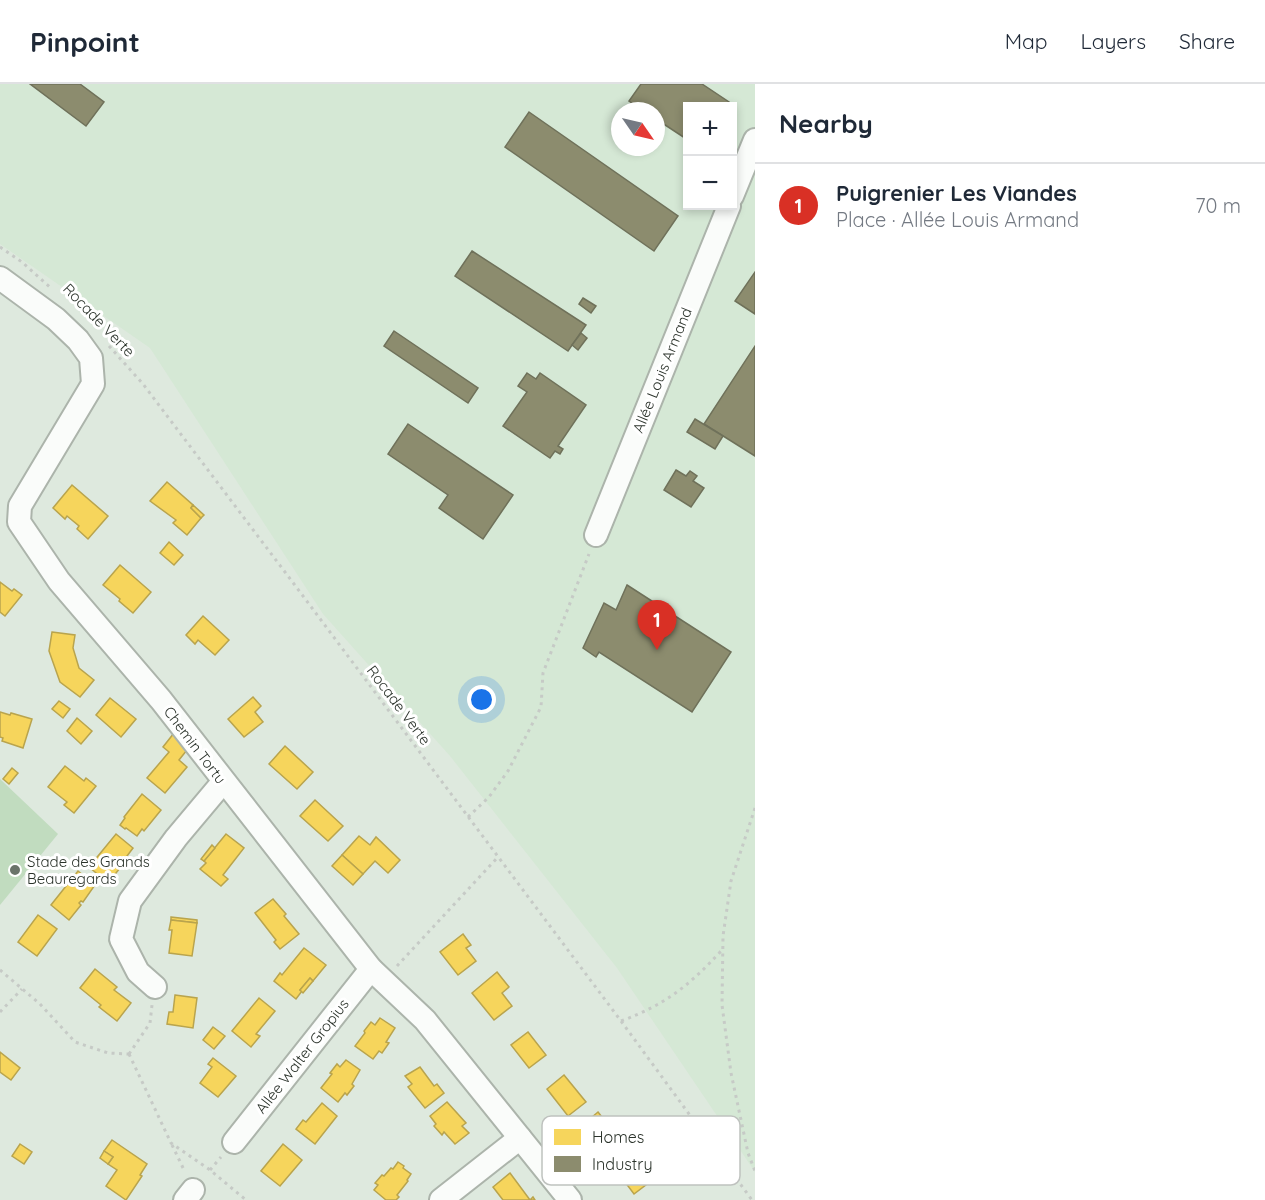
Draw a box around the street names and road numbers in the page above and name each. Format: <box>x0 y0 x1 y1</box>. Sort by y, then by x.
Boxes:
street label: Rocade Verte <box>59 279 139 361</box>
street label: Allée Louis Armand <box>628 305 696 435</box>
street label: Rocade Verte <box>363 661 435 749</box>
street label: Chemin Tortu <box>160 702 230 788</box>
street label: Allée Walter Gropius <box>251 995 353 1117</box>

